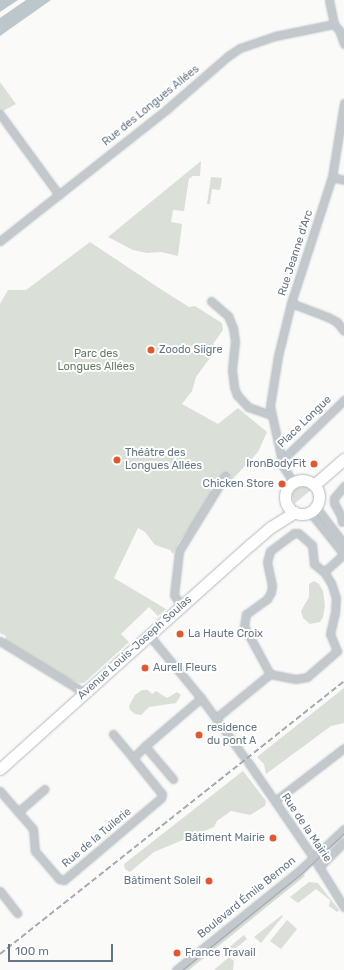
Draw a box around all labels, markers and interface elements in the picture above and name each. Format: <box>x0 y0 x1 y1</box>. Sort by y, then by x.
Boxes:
street label: Rue des Longues Allées <box>100 63 202 149</box>
street label: Rue Jeanne d'Arc <box>276 208 316 298</box>
place label: Zoodo Siigre <box>159 343 223 357</box>
marker: Zoodo Siigre <box>146 345 156 355</box>
park label: Parc des Longues Allées <box>57 348 135 374</box>
street label: Place Longue <box>276 393 334 451</box>
place label: Théâtre des Longues Allées <box>125 447 202 473</box>
marker: Théâtre des Longues Allées <box>112 455 122 465</box>
place label: IronBodyFit <box>246 457 306 471</box>
marker: IronBodyFit <box>309 459 319 469</box>
place label: Chicken Store <box>203 477 274 491</box>
marker: Chicken Store <box>277 479 287 489</box>
street label: Avenue Louis-Joseph Soulas <box>75 593 195 703</box>
place label: La Haute Croix <box>188 627 263 641</box>
marker: La Haute Croix <box>175 629 185 639</box>
place label: Aurell Fleurs <box>153 661 217 675</box>
marker: Aurell Fleurs <box>140 663 150 673</box>
place label: residence du pont A <box>207 722 257 748</box>
marker: residence du pont A <box>194 730 204 740</box>
street label: Rue de la Mairie <box>278 791 334 865</box>
street label: Rue de la Tuilerie <box>60 805 134 871</box>
place label: Bâtiment Mairie <box>185 831 265 845</box>
marker: Bâtiment Mairie <box>268 833 278 843</box>
street label: Boulevard Émile Bernon <box>195 854 299 942</box>
place label: Bâtiment Soleil <box>124 874 201 888</box>
marker: Bâtiment Soleil <box>204 876 214 886</box>
scale bar <box>10 936 115 962</box>
text: 100 m <box>15 944 49 958</box>
place label: France Travail <box>185 946 256 960</box>
marker: France Travail <box>172 948 182 958</box>

